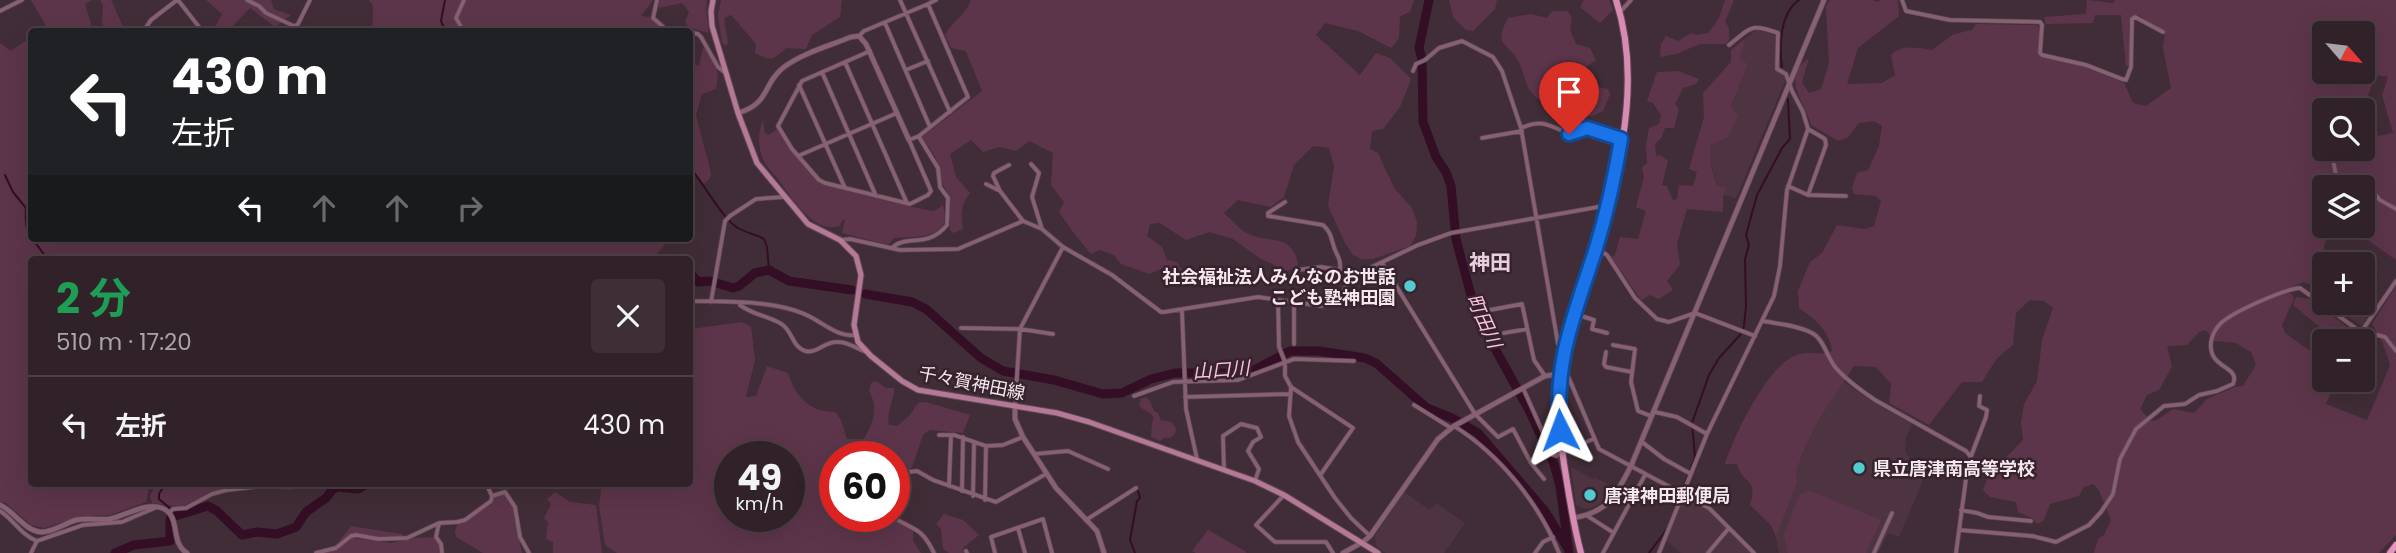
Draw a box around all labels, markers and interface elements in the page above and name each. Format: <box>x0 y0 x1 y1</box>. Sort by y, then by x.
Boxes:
north arrow <box>2312 21 2375 84</box>
map controls <box>2312 21 2375 392</box>
text: 430 m <box>171 43 328 111</box>
icon: left <box>56 56 147 147</box>
pin <box>1539 62 1599 134</box>
icon: arrive <box>1550 73 1588 111</box>
button: search <box>2312 98 2375 161</box>
text: 左折 <box>171 110 235 155</box>
button: layers <box>2312 175 2375 238</box>
icon: left <box>232 189 270 227</box>
icon: ahead <box>305 189 343 227</box>
icon: ahead <box>378 189 416 227</box>
icon: right <box>451 189 489 227</box>
district label: 神田 <box>1469 248 1511 277</box>
button: + <box>2312 252 2375 315</box>
place label: 社会福祉法人みんなのお世話 こども塾神田園 <box>1162 264 1396 310</box>
text: 2 分 <box>56 269 131 328</box>
marker: 社会福祉法人みんなのお世話 こども塾神田園 <box>1402 278 1418 294</box>
button: close <box>591 279 665 353</box>
water label: 町田川 <box>1460 289 1509 354</box>
text: 510 m · 17:20 <box>56 326 192 358</box>
button: − <box>2312 329 2375 392</box>
water label: 山口川 <box>1192 354 1252 385</box>
street label: 千々賀神田線 <box>917 360 1027 406</box>
position arrow <box>1523 393 1597 467</box>
icon: left <box>56 406 94 444</box>
text: 430 m <box>583 407 665 443</box>
text: 左折 <box>115 408 167 444</box>
speed limit sign: 60 <box>819 441 910 532</box>
text: 49 <box>737 453 782 502</box>
place label: 県立唐津南高等学校 <box>1873 456 2035 481</box>
marker: 県立唐津南高等学校 <box>1851 460 1867 476</box>
place label: 唐津神田郵便局 <box>1604 483 1730 508</box>
marker: 唐津神田郵便局 <box>1582 487 1598 503</box>
text: km/h <box>736 491 783 516</box>

